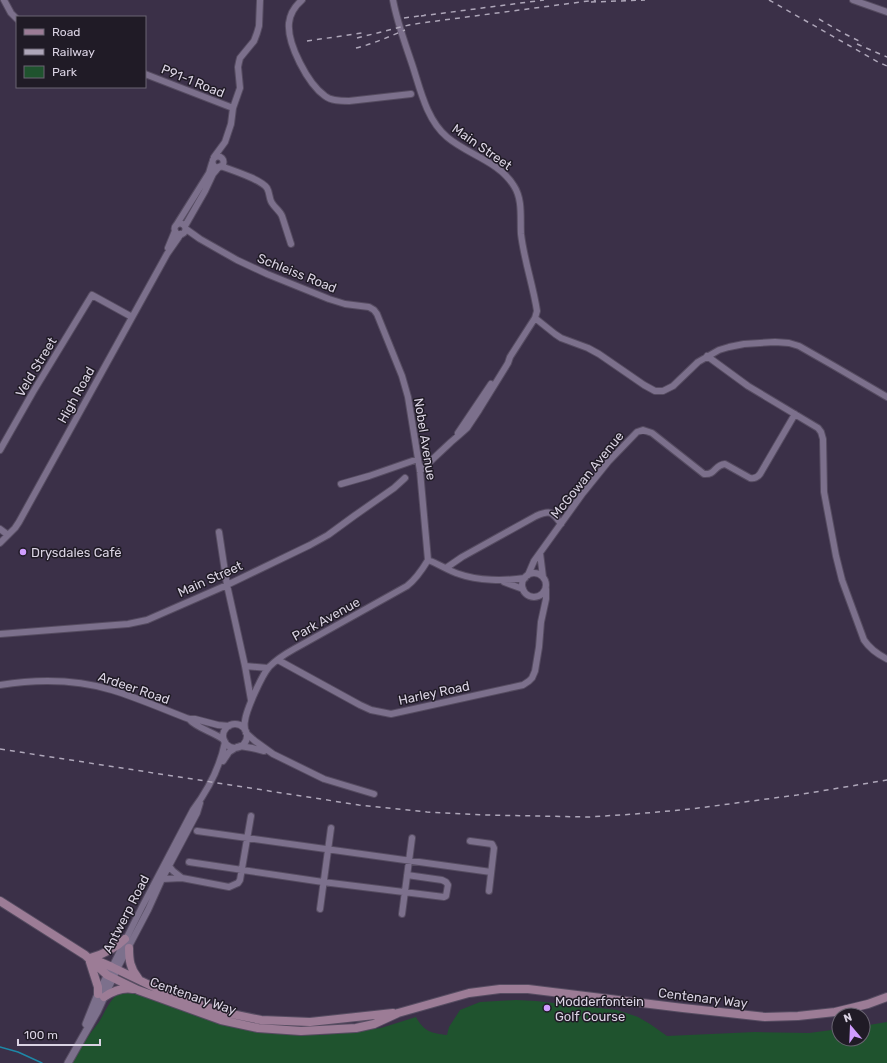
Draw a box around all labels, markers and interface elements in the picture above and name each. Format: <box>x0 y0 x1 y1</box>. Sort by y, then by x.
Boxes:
legend <box>16 16 146 88</box>
text: Road <box>52 25 80 39</box>
text: Railway <box>52 45 95 59</box>
street label: P91-1 Road <box>159 61 227 101</box>
text: Park <box>52 65 78 79</box>
street label: Main Street <box>449 121 515 173</box>
street label: Schleiss Road <box>255 250 339 296</box>
street label: Veld Street <box>12 335 60 399</box>
street label: High Road <box>54 364 98 426</box>
street label: Nobel Avenue <box>411 397 439 481</box>
street label: McGowan Avenue <box>547 429 627 521</box>
place label: Drysdales Café <box>31 545 122 560</box>
marker: Drysdales Café <box>18 547 28 557</box>
street label: Main Street <box>175 558 245 600</box>
street label: Park Avenue <box>289 594 363 644</box>
street label: Ardeer Road <box>96 669 172 707</box>
street label: Harley Road <box>397 678 471 708</box>
street label: Antwerp Road <box>100 872 152 956</box>
street label: Centenary Way <box>148 974 238 1018</box>
street label: Centenary Way <box>657 985 749 1011</box>
place label: Modderfontein Golf Course <box>555 994 644 1024</box>
marker: Modderfontein Golf Course <box>542 1003 552 1013</box>
north arrow <box>831 1007 871 1047</box>
text: N <box>842 1011 854 1025</box>
scale bar <box>18 1021 100 1047</box>
text: 100 m <box>24 1028 58 1042</box>

